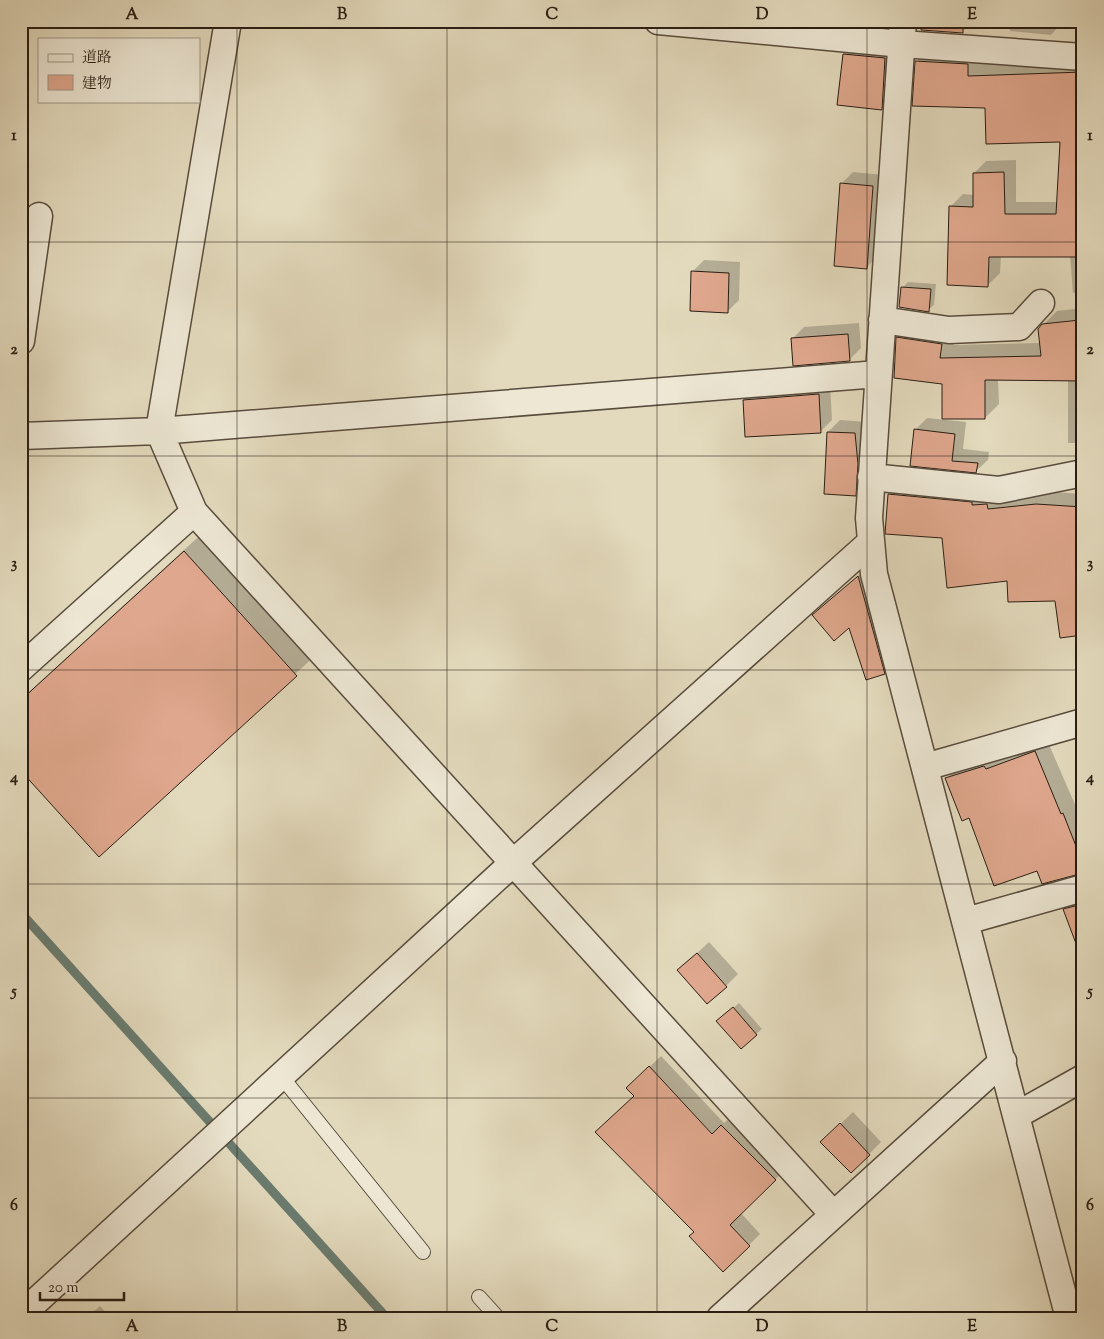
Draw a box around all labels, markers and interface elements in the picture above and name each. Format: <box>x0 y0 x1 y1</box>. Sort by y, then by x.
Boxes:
text: A <box>126 4 139 27</box>
text: B <box>337 4 347 27</box>
text: C <box>546 4 559 27</box>
text: D <box>756 4 769 27</box>
text: E <box>967 4 977 27</box>
legend <box>38 38 200 102</box>
text: 道路 <box>82 48 112 69</box>
text: 建物 <box>82 74 112 95</box>
text: 1 <box>11 125 17 148</box>
text: 1 <box>1087 125 1093 148</box>
text: 2 <box>10 339 18 362</box>
text: 2 <box>1086 339 1094 362</box>
text: 3 <box>11 553 18 576</box>
text: 3 <box>1087 553 1094 576</box>
text: 4 <box>9 767 18 790</box>
text: 4 <box>1085 767 1094 790</box>
text: 5 <box>9 981 17 1004</box>
text: 5 <box>1085 981 1093 1004</box>
text: 6 <box>10 1195 18 1218</box>
text: 6 <box>1086 1195 1094 1218</box>
scale bar <box>40 1269 124 1301</box>
text: 20 m <box>48 1278 79 1299</box>
text: A <box>126 1316 139 1339</box>
text: B <box>337 1316 347 1339</box>
text: C <box>546 1316 559 1339</box>
text: D <box>756 1316 769 1339</box>
text: E <box>967 1316 977 1339</box>

